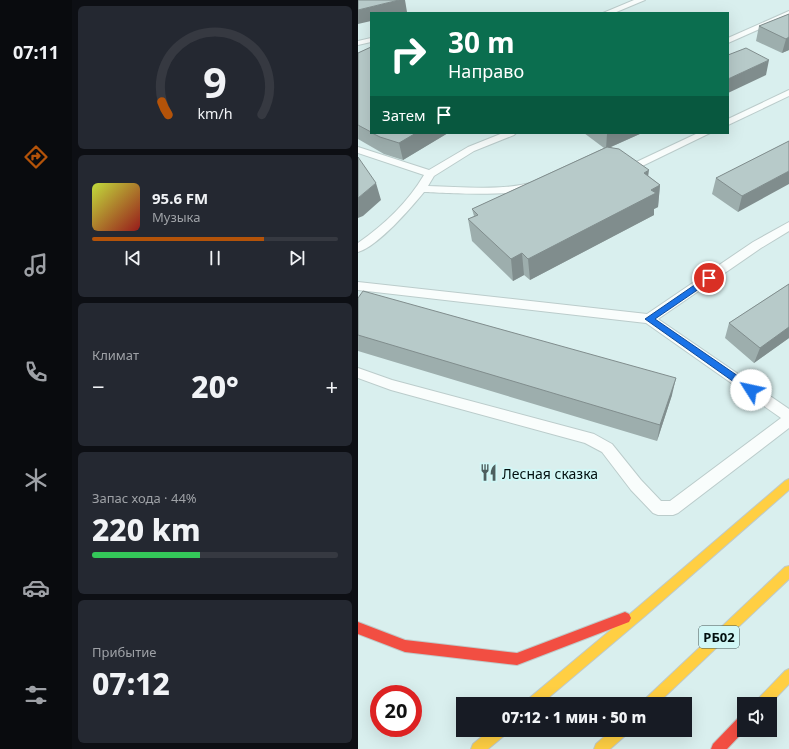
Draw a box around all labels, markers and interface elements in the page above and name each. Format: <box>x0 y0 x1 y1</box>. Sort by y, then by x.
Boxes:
text: 30 m <box>448 23 515 61</box>
icon: right <box>382 28 434 80</box>
text: 07:11 <box>13 40 59 64</box>
text: 9 <box>203 54 227 110</box>
text: Направо <box>448 59 524 83</box>
text: km/h <box>197 104 233 123</box>
icon: arrive <box>433 104 455 126</box>
text: Затем <box>382 105 425 125</box>
icon: directions <box>22 143 50 171</box>
text: 95.6 FM <box>152 188 208 208</box>
text: Музыка <box>152 208 201 226</box>
icon: previous <box>122 247 144 269</box>
icon: pause <box>204 247 226 269</box>
icon: next <box>286 247 308 269</box>
icon: music <box>22 251 50 279</box>
pin <box>692 261 726 295</box>
icon: arrive <box>698 267 720 289</box>
text: Климат <box>92 346 139 364</box>
icon: phone <box>22 358 50 386</box>
text: 20° <box>191 366 239 407</box>
position arrow <box>730 369 772 411</box>
text: − <box>92 371 105 401</box>
text: + <box>325 371 338 401</box>
restaurant icon: Лесная сказка <box>479 463 499 483</box>
place label: Лесная сказка <box>502 464 598 483</box>
icon: climate <box>22 466 50 494</box>
text: Запас хода · 44% <box>92 489 197 507</box>
text: 220 km <box>92 509 201 550</box>
icon: car <box>22 574 50 602</box>
road number: РБ02 <box>699 626 739 648</box>
text: Прибытие <box>92 643 156 661</box>
text: 07:12 <box>92 663 170 704</box>
icon: filters <box>22 681 50 709</box>
speed limit sign: 20 <box>370 685 422 737</box>
map controls <box>737 697 777 737</box>
button: sound <box>737 697 777 737</box>
text: 07:12 · 1 мин · 50 m <box>502 707 646 727</box>

